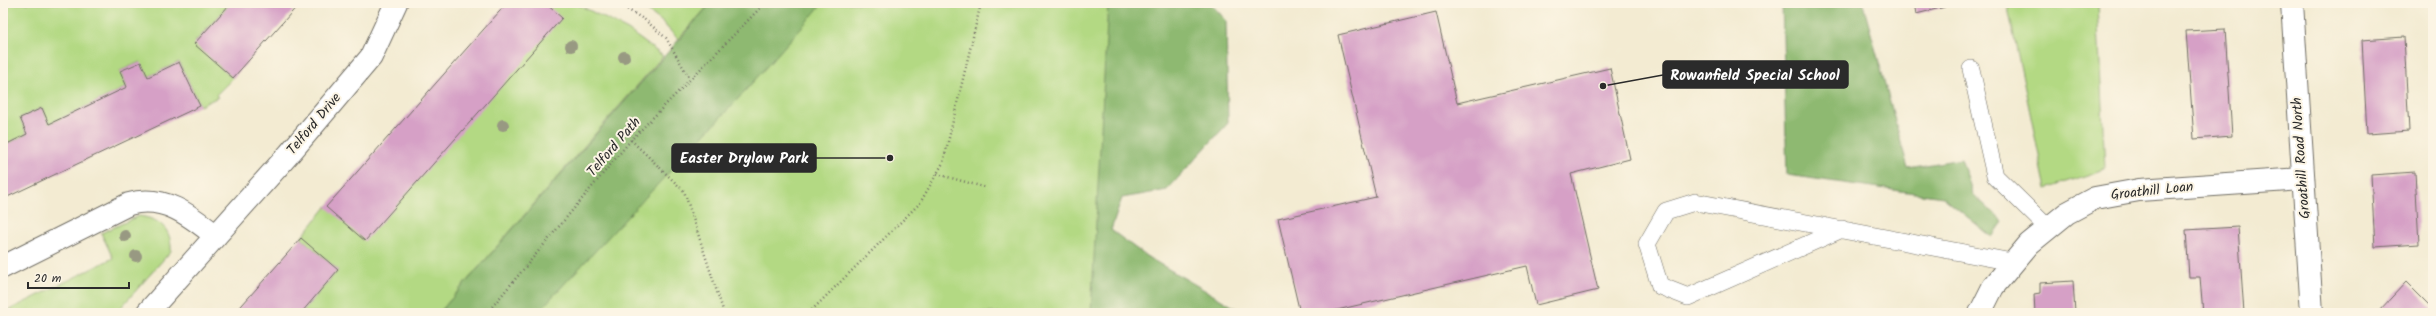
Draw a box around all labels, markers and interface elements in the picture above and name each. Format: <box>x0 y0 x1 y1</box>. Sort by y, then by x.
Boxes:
callout: Rowanfield Special School <box>1663 61 1848 88</box>
text: Rowanfield Special School <box>1670 64 1840 88</box>
street label: Telford Drive <box>281 88 347 160</box>
street label: Groathill Road North <box>2286 96 2316 220</box>
street label: Telford Path <box>582 112 646 182</box>
callout: Easter Drylaw Park <box>672 144 816 172</box>
text: Easter Drylaw Park <box>680 147 809 171</box>
street label: Groathill Loan <box>2110 176 2194 206</box>
scale bar <box>28 264 129 290</box>
text: 20 m <box>34 269 62 288</box>

